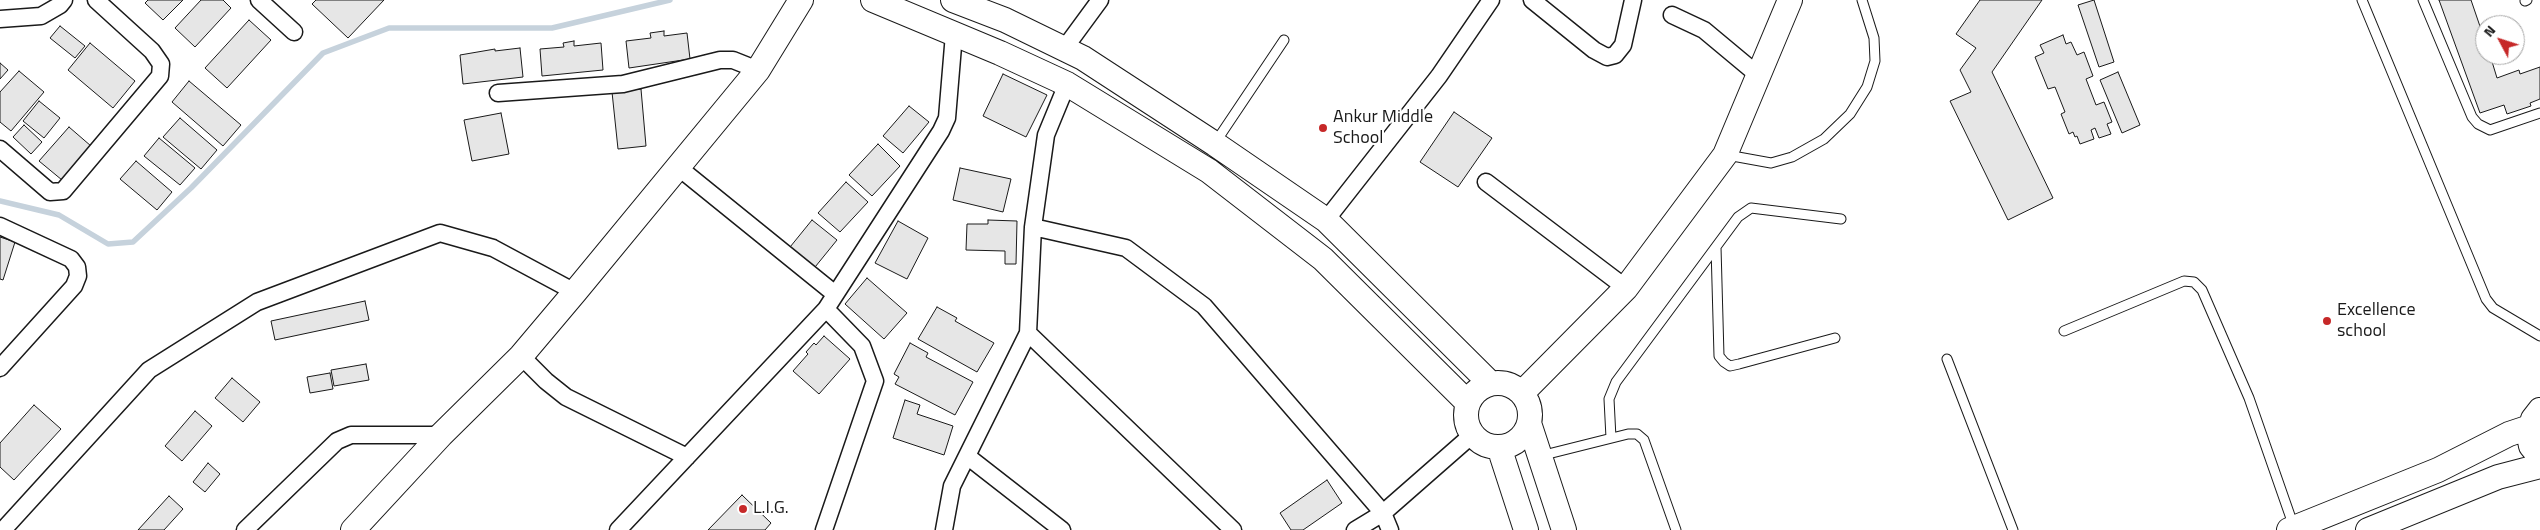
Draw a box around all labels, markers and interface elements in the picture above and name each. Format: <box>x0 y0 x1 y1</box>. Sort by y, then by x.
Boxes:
north arrow <box>2475 15 2525 65</box>
text: N <box>2478 20 2500 41</box>
place label: Ankur Middle School <box>1333 107 1433 150</box>
marker: Ankur Middle School <box>1317 122 1329 134</box>
place label: Excellence school <box>2337 300 2416 342</box>
marker: Excellence school <box>2321 315 2333 327</box>
place label: L.I.G. <box>753 498 789 520</box>
marker: L.I.G. <box>737 503 749 515</box>

